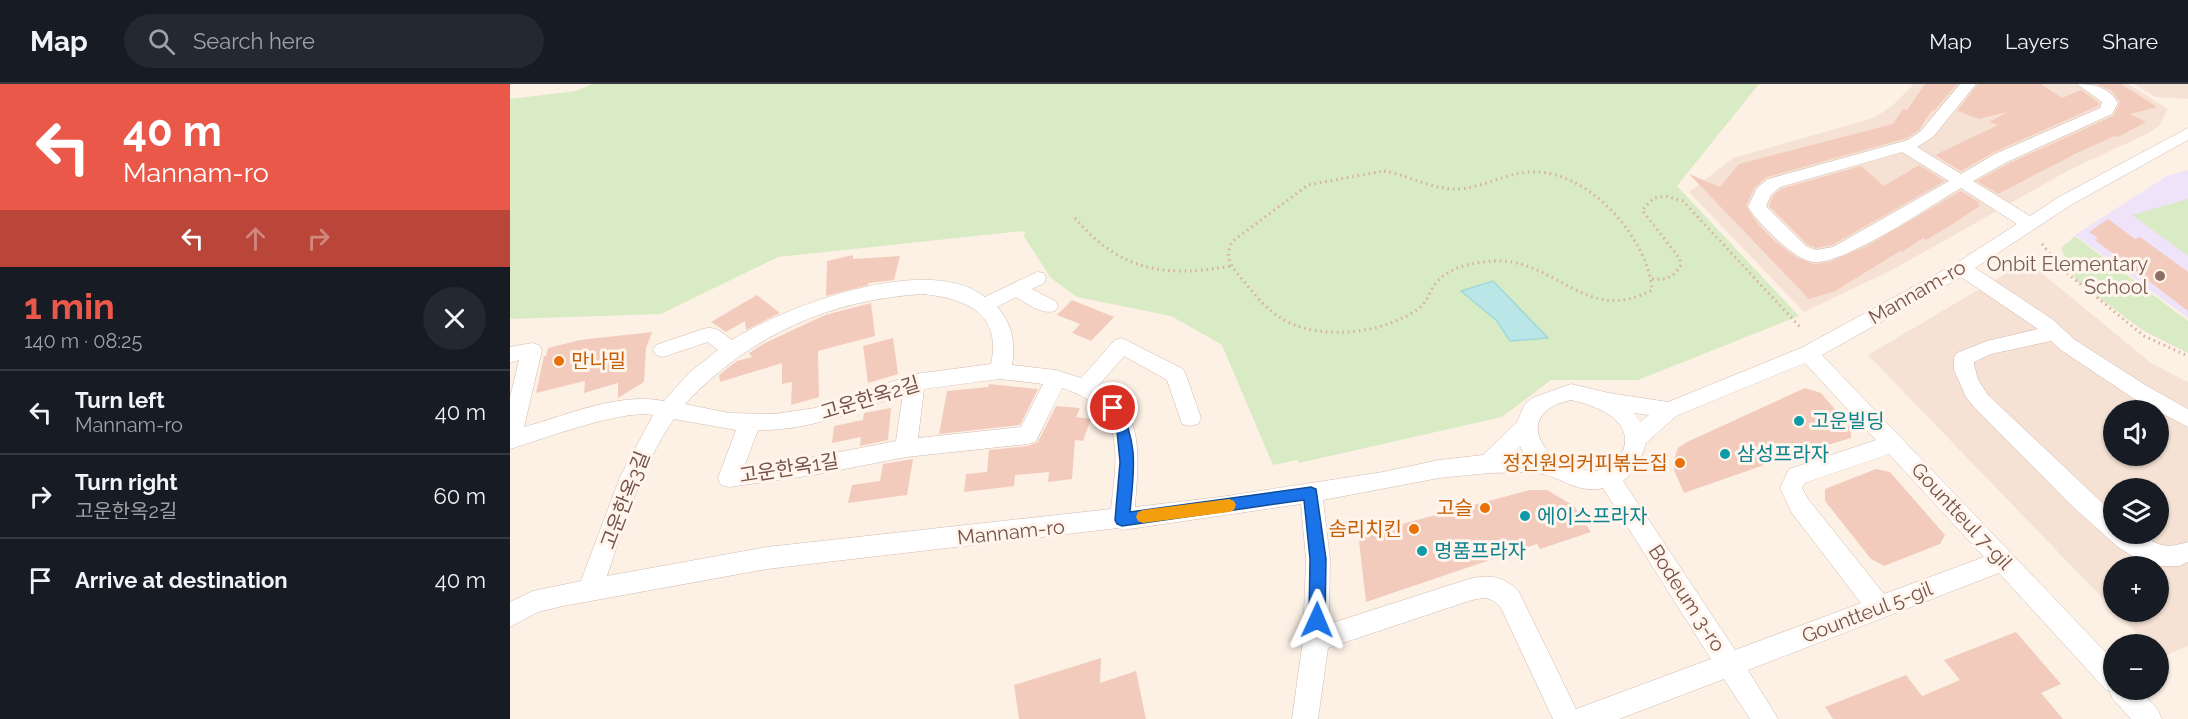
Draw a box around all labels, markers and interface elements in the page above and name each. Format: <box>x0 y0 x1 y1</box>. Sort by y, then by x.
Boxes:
search box <box>124 14 544 68</box>
text: Map <box>30 25 88 58</box>
icon: search <box>145 25 178 58</box>
text: Search here <box>193 28 315 54</box>
text: Map <box>1929 29 1972 54</box>
text: Layers <box>2005 29 2069 54</box>
text: Share <box>2102 29 2158 54</box>
text: 40 m <box>123 107 222 156</box>
icon: left <box>24 108 102 186</box>
text: Mannam-ro <box>123 157 269 188</box>
icon: left <box>176 222 209 255</box>
icon: ahead <box>239 222 272 255</box>
icon: right <box>302 222 335 255</box>
place label: Onbit Elementary School <box>1986 252 2149 299</box>
street label: Mannam-ro <box>1864 255 1970 329</box>
marker: Onbit Elementary School <box>2153 269 2167 283</box>
text: 1 min <box>24 285 115 327</box>
button: close <box>423 287 486 350</box>
text: 140 m · 08:25 <box>24 329 142 353</box>
place label: 만나밀 <box>571 349 626 373</box>
marker: 만나밀 <box>552 354 566 368</box>
street label: 고운한옥2길 <box>818 372 922 424</box>
pin <box>1087 382 1138 433</box>
text: Turn left <box>75 387 165 413</box>
icon: arrive <box>1096 391 1129 424</box>
icon: left <box>24 396 57 429</box>
text: 40 m <box>435 399 486 425</box>
map controls <box>2103 400 2169 700</box>
button: sound <box>2103 400 2169 466</box>
place label: 고운빌딩 <box>1811 409 1885 433</box>
text: Mannam-ro <box>75 413 183 437</box>
marker: 고운빌딩 <box>1792 414 1806 428</box>
place label: 삼성프라자 <box>1737 442 1829 466</box>
marker: 삼성프라자 <box>1718 447 1732 461</box>
street label: 고운한옥3길 <box>595 448 655 552</box>
street label: 고운한옥1길 <box>737 448 841 488</box>
place label: 정진원의커피볶는집 <box>1502 451 1668 475</box>
marker: 정진원의커피볶는집 <box>1673 456 1687 470</box>
street label: Gountteul 7-gil <box>1906 458 2018 575</box>
text: Turn right <box>75 469 178 495</box>
button: layers <box>2103 478 2169 544</box>
icon: right <box>24 480 57 513</box>
text: 60 m <box>433 483 486 509</box>
place label: 고슬 <box>1436 496 1473 520</box>
text: 고운한옥2길 <box>75 499 177 523</box>
marker: 고슬 <box>1478 501 1492 515</box>
place label: 에이스프라자 <box>1537 504 1647 528</box>
marker: 에이스프라자 <box>1518 509 1532 523</box>
street label: Mannam-ro <box>956 514 1066 550</box>
place label: 솜리치킨 <box>1328 517 1402 541</box>
marker: 솜리치킨 <box>1407 522 1421 536</box>
place label: 명품프라자 <box>1434 539 1526 563</box>
street label: Bodeum 3-ro <box>1644 540 1730 656</box>
marker: 명품프라자 <box>1415 544 1429 558</box>
button: + <box>2103 556 2169 622</box>
icon: arrive <box>24 564 57 597</box>
text: Arrive at destination <box>75 567 288 593</box>
text: 40 m <box>435 567 486 593</box>
street label: Gountteul 5-gil <box>1798 576 1936 648</box>
position arrow <box>1285 588 1349 652</box>
button: − <box>2103 634 2169 700</box>

